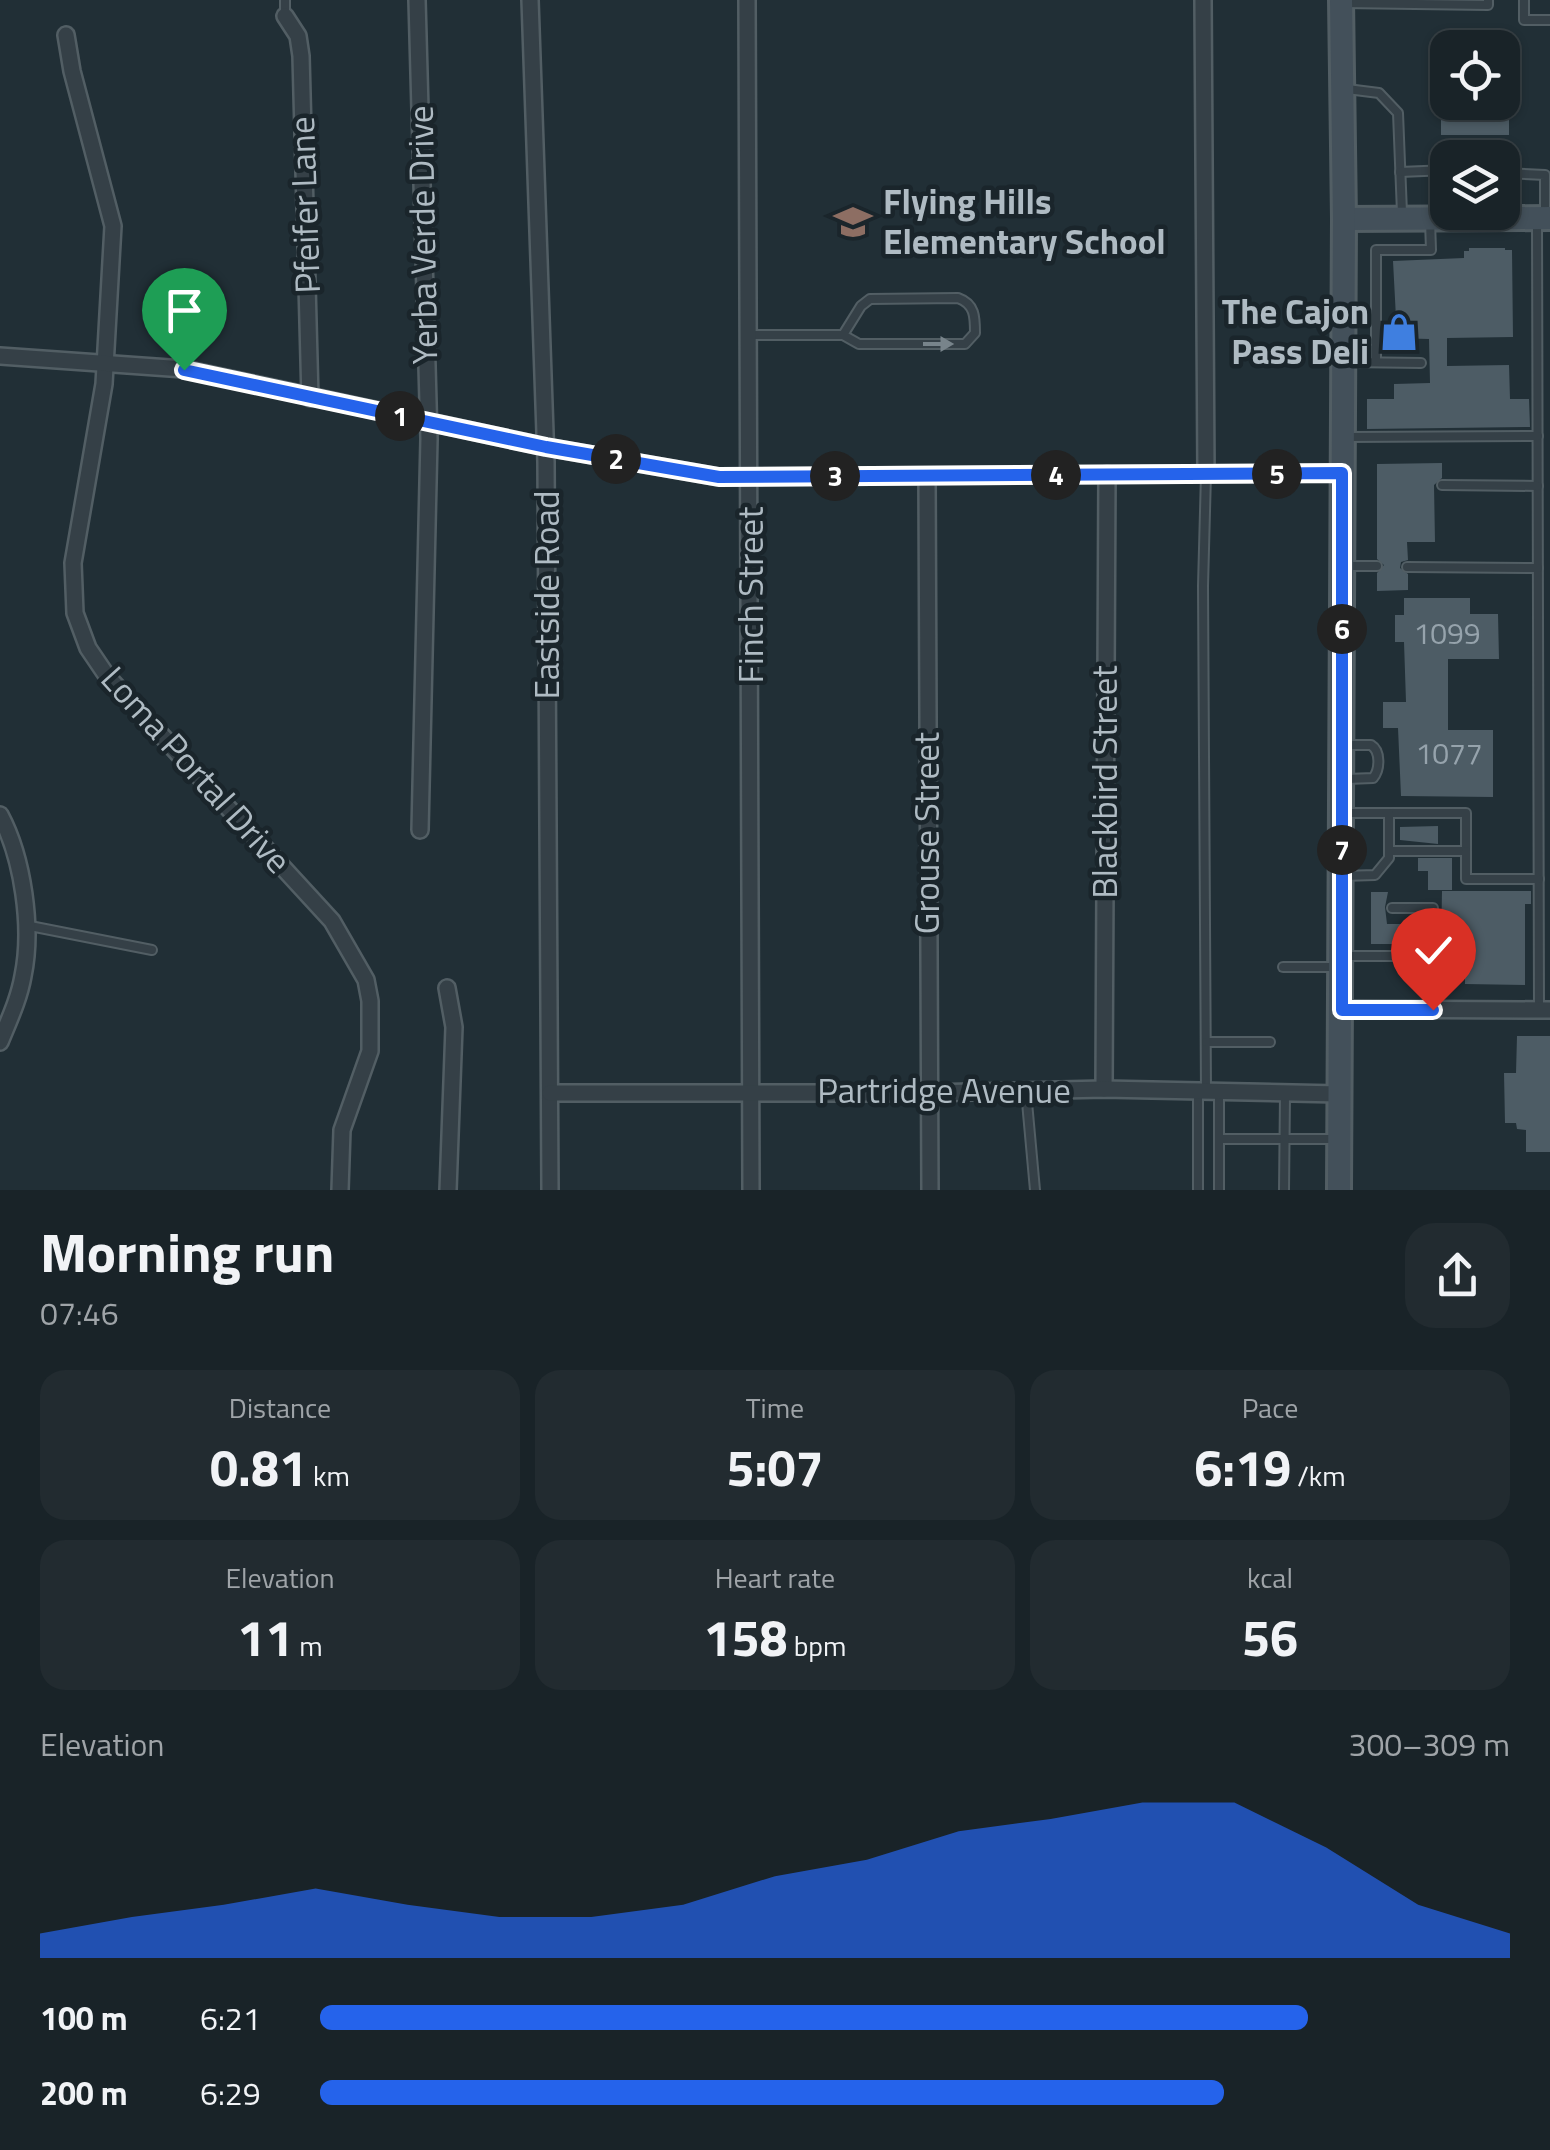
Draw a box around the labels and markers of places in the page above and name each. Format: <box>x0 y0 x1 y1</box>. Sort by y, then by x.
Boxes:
place label: Flying Hills Elementary School <box>883 174 1166 268</box>
school or university icon: Flying Hills Elementary School <box>832 201 874 243</box>
pin <box>142 268 227 371</box>
place label: The Cajon Pass Deli <box>1222 284 1369 378</box>
shop icon: The Cajon Pass Deli <box>1378 311 1420 353</box>
pin: 1 <box>375 391 425 441</box>
pin: 2 <box>591 434 641 484</box>
pin: 5 <box>1252 449 1302 499</box>
pin: 4 <box>1031 450 1081 500</box>
pin: 3 <box>810 451 860 501</box>
pin: 6 <box>1317 604 1367 654</box>
pin: 7 <box>1317 825 1367 875</box>
pin <box>1391 908 1476 1011</box>

